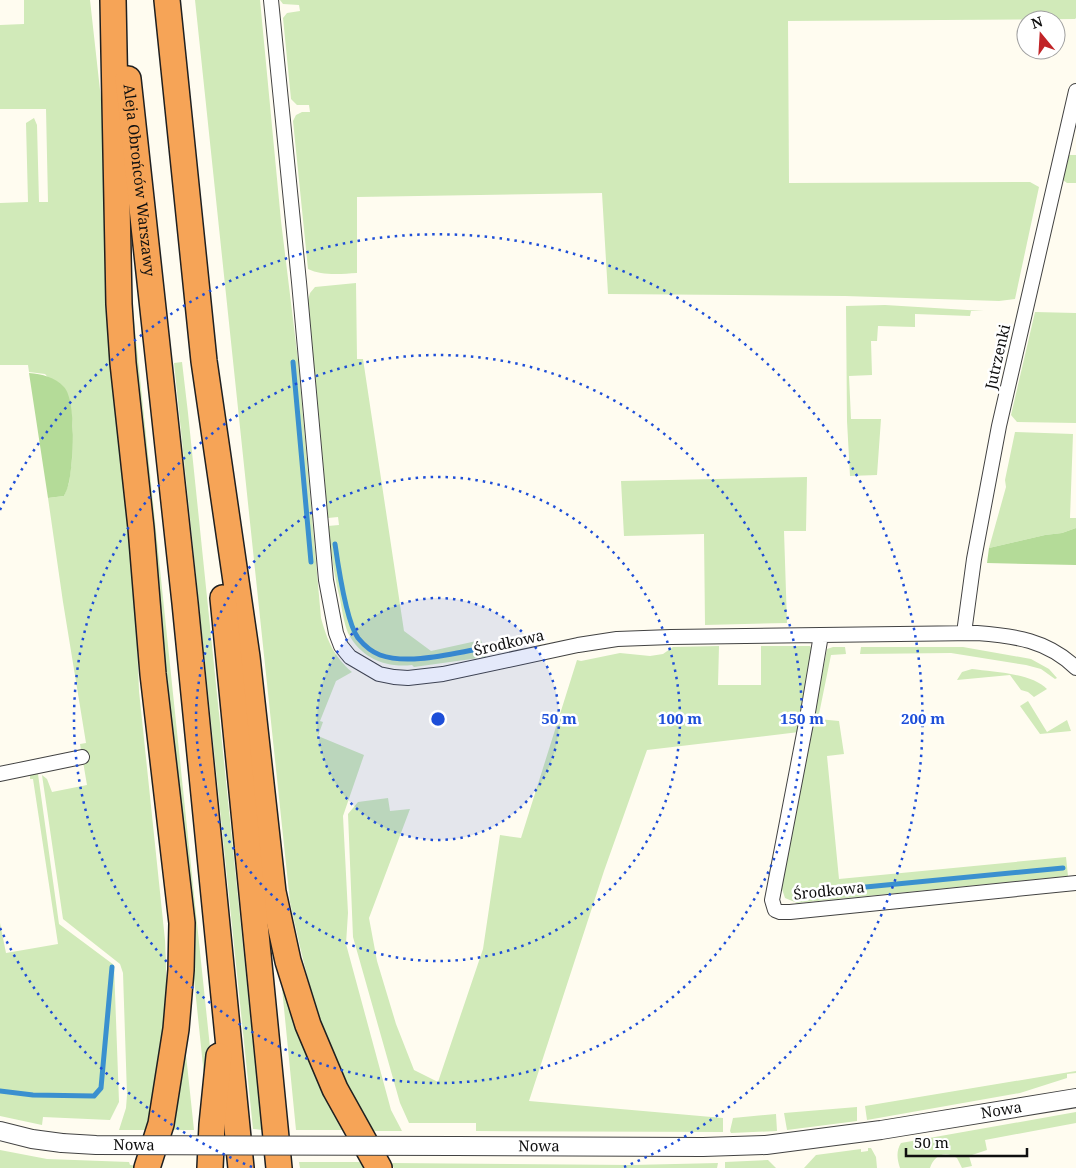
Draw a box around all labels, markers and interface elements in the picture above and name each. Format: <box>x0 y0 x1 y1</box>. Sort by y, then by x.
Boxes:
north arrow <box>1016 10 1066 60</box>
text: N <box>1029 11 1045 33</box>
street label: Aleja Obrońców Warszawy <box>120 83 160 278</box>
street label: Jutrzenki <box>980 322 1014 392</box>
street label: Środkowa <box>472 624 546 660</box>
text: 50 m <box>541 708 577 728</box>
text: 100 m <box>658 708 702 728</box>
text: 150 m <box>780 708 824 728</box>
text: 200 m <box>901 708 945 728</box>
centre of rings <box>429 710 447 728</box>
street label: Środkowa <box>792 876 866 904</box>
street label: Nowa <box>979 1096 1023 1122</box>
scale bar <box>906 1126 1027 1158</box>
text: 50 m <box>914 1132 949 1152</box>
street label: Nowa <box>113 1134 155 1154</box>
street label: Nowa <box>518 1135 560 1155</box>

